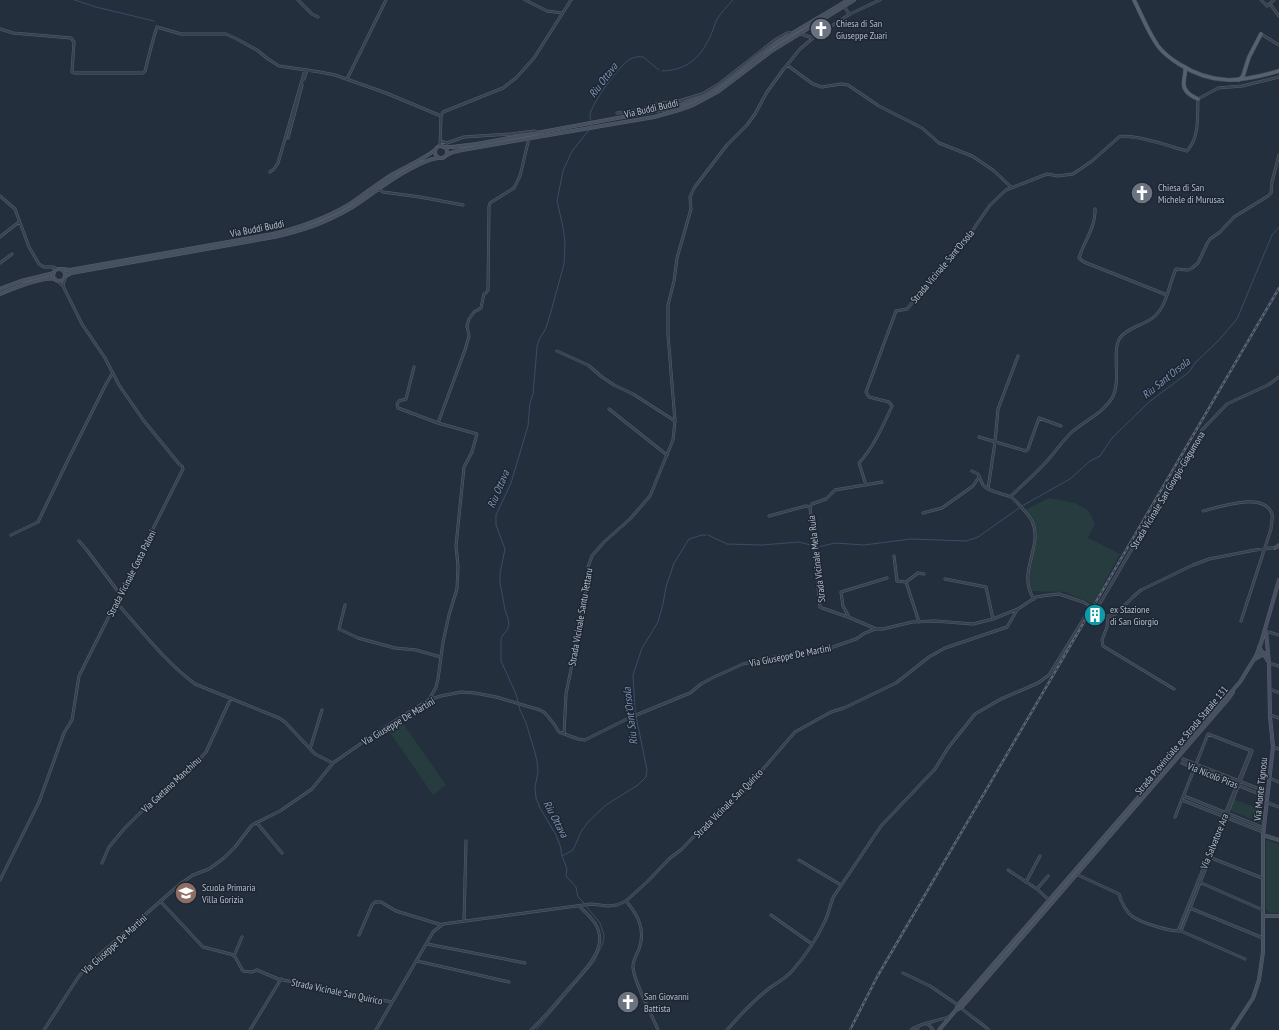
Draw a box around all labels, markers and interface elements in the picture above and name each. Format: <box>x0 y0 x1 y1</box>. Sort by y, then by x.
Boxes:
church icon: Chiesa di San Giuseppe Zuari <box>808 16 834 42</box>
place label: Chiesa di San Giuseppe Zuari <box>836 17 887 42</box>
water label: Riu Ottava <box>585 59 621 100</box>
street label: Via Buddi Buddi <box>622 96 679 121</box>
church icon: Chiesa di San Michele di Murusas <box>1129 180 1155 206</box>
place label: Chiesa di San Michele di Murusas <box>1158 181 1225 206</box>
street label: Via Buddi Buddi <box>228 217 285 240</box>
street label: Strada Vicinale Sant'Orsola <box>908 227 977 306</box>
water label: Riu Sant'Orsola <box>1139 354 1193 402</box>
street label: Strada Vicinale San Giorgio-Giagumona <box>1127 429 1208 552</box>
water label: Riu Ottava <box>484 467 512 510</box>
street label: Strada Vicinale Mela Ruia <box>805 515 828 603</box>
street label: Strada Vicinale Costa Paloni <box>104 528 159 619</box>
street label: Strada Vicinale Santu Tettaru <box>565 567 596 667</box>
building icon: ex Stazione di San Giorgio <box>1082 602 1108 628</box>
place label: ex Stazione di San Giorgio <box>1110 603 1158 628</box>
street label: Via Giuseppe De Martini <box>747 641 832 670</box>
street label: Strada Provinciale ex Strada Statale 131 <box>1132 683 1231 797</box>
water label: Riu Sant'Orsola <box>619 686 640 746</box>
street label: Via Giuseppe De Martini <box>358 694 437 749</box>
street label: Via Gaetano Manchinu <box>138 753 204 816</box>
street label: Via Monte Tignosu <box>1251 757 1270 823</box>
street label: Via Nicolò Piras <box>1185 759 1241 792</box>
street label: Strada Vicinale San Quirico <box>691 766 766 841</box>
water label: Riu Ottava <box>540 798 572 840</box>
street label: Via Salvatore Ara <box>1197 812 1231 872</box>
school or university icon: Scuola Primaria Villa Gorizia <box>173 880 199 906</box>
place label: Scuola Primaria Villa Gorizia <box>201 881 256 906</box>
street label: Via Giuseppe De Martini <box>78 912 150 978</box>
street label: Strada Vicinale San Quirico <box>290 975 384 1008</box>
church icon: San Giovanni Battista <box>615 989 641 1015</box>
place label: San Giovanni Battista <box>644 990 689 1015</box>

